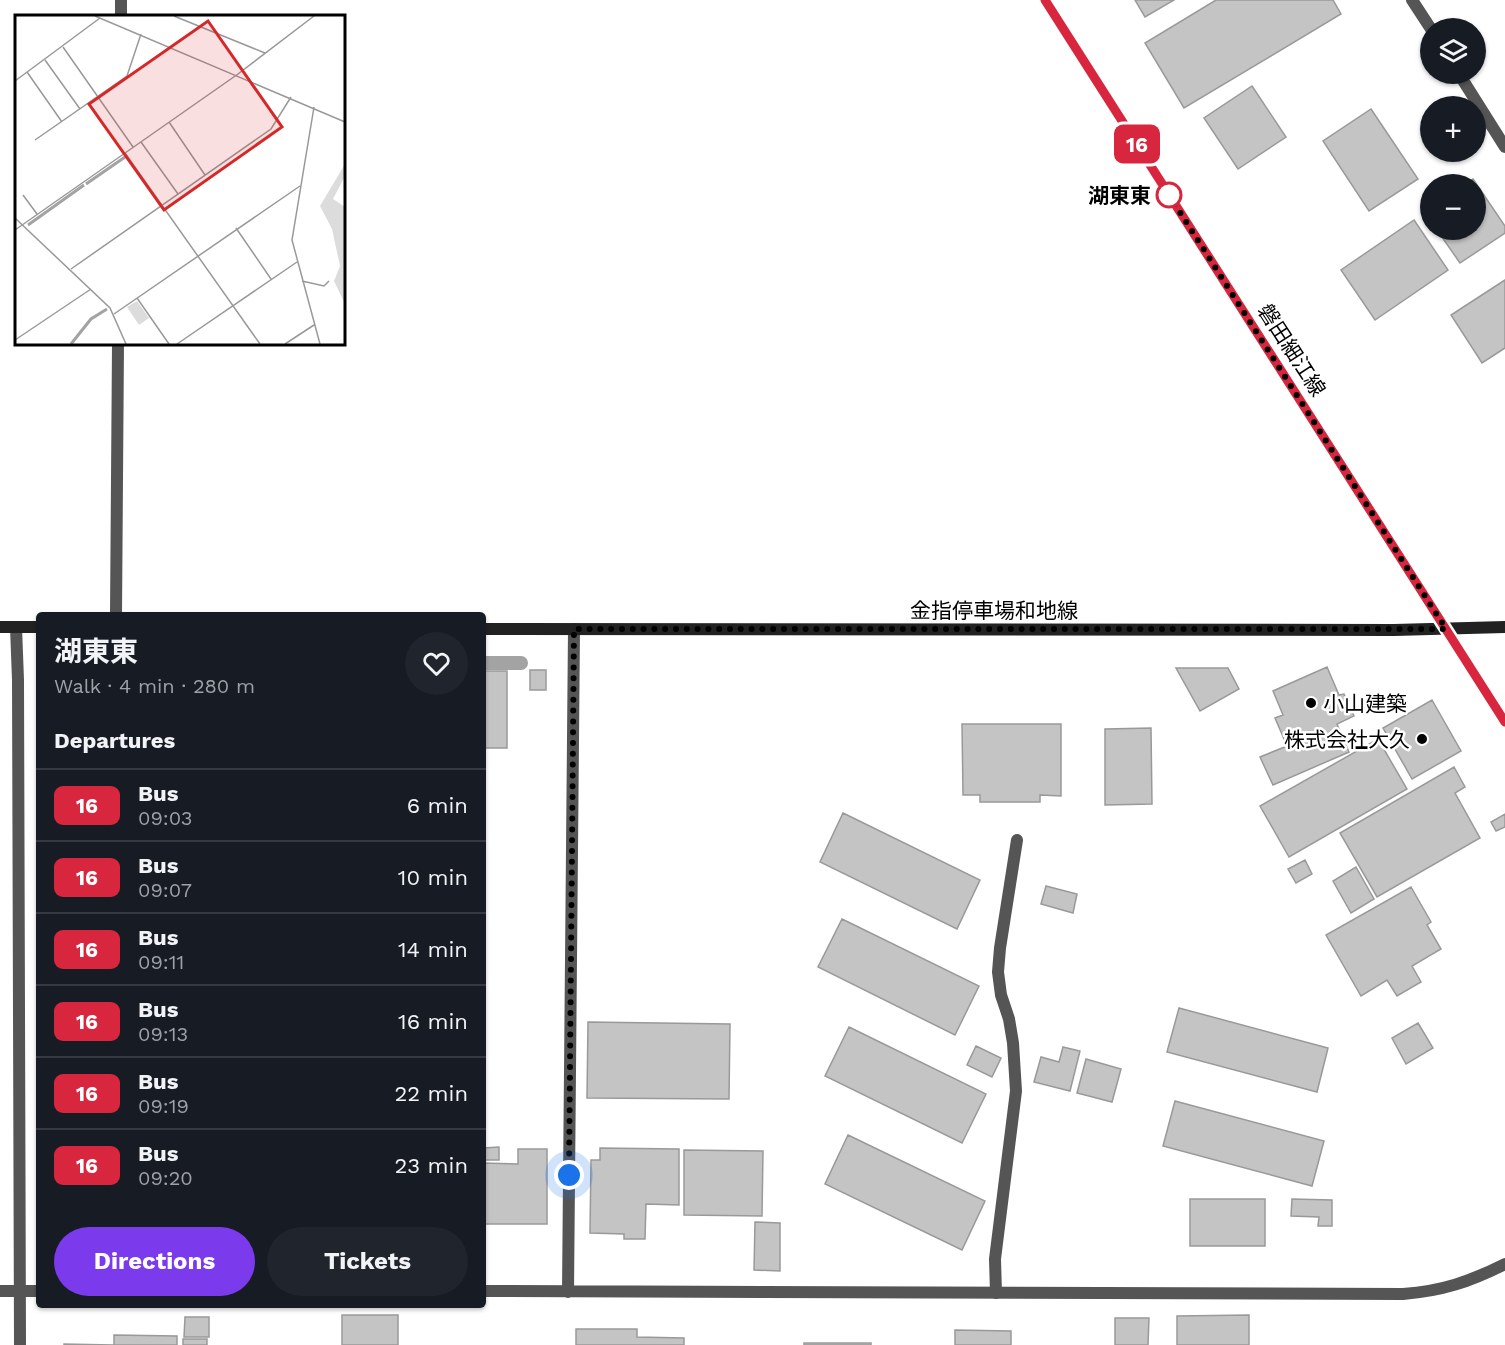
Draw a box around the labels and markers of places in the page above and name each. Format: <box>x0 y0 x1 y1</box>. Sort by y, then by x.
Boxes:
marker: 湖東東 <box>1156 182 1182 208</box>
place label: 湖東東 <box>1088 183 1151 208</box>
place label: 小山建築 <box>1323 691 1407 716</box>
marker: 小山建築 <box>1304 696 1318 710</box>
place label: 株式会社大久 <box>1284 727 1410 752</box>
marker: 株式会社大久 <box>1415 732 1429 746</box>

